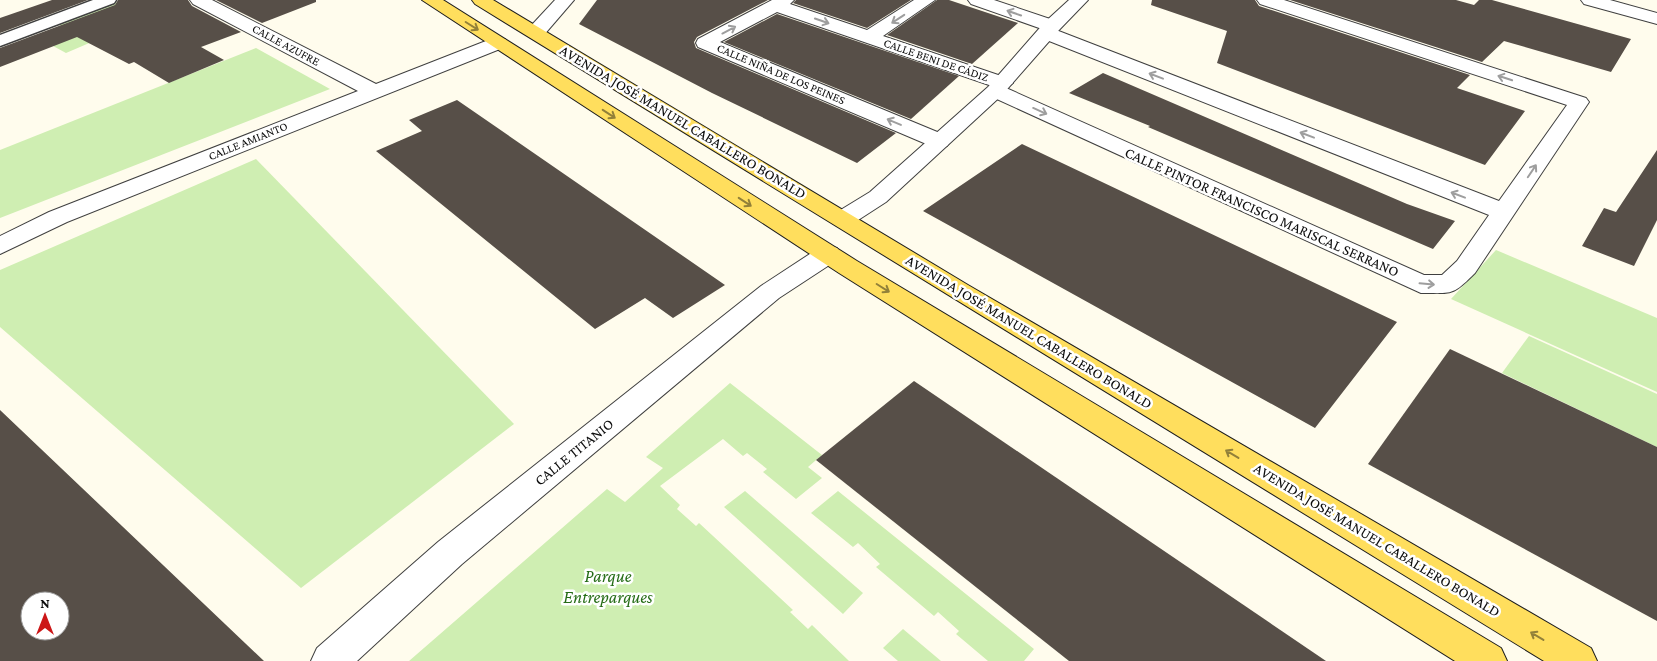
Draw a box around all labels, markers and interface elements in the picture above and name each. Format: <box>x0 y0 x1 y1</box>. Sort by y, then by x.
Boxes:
one-way arrow <box>1007 8 1023 17</box>
one-way arrow <box>891 14 905 24</box>
one-way arrow <box>813 17 829 26</box>
street label: CALLE AZUFRE <box>250 21 323 69</box>
one-way arrow <box>464 21 478 31</box>
one-way arrow <box>722 25 737 35</box>
street label: CALLE BENI DE CÁDIZ <box>882 36 990 84</box>
street label: CALLE NIÑA DE LOS PEINES <box>715 41 847 108</box>
street label: AVENIDA JOSÉ MANUEL CABALLERO BONALD <box>557 42 809 203</box>
one-way arrow <box>1149 71 1164 81</box>
one-way arrow <box>1497 72 1513 82</box>
one-way arrow <box>1032 107 1047 117</box>
one-way arrow <box>601 109 615 119</box>
one-way arrow <box>887 117 902 127</box>
street label: CALLE AMIANTO <box>206 119 290 163</box>
one-way arrow <box>1300 130 1315 140</box>
street label: CALLE PINTOR FRANCISCO MARISCAL SERRANO <box>1123 144 1401 280</box>
one-way arrow <box>1527 164 1537 178</box>
one-way arrow <box>1451 189 1466 198</box>
one-way arrow <box>738 197 752 207</box>
street label: AVENIDA JOSÉ MANUEL CABALLERO BONALD <box>903 252 1155 413</box>
one-way arrow <box>1419 279 1435 288</box>
one-way arrow <box>875 284 889 294</box>
street label: CALLE TITANIO <box>531 415 617 489</box>
one-way arrow <box>1225 448 1240 458</box>
street label: AVENIDA JOSÉ MANUEL CABALLERO BONALD <box>1251 460 1503 621</box>
park label: Parque Entreparques <box>563 566 653 607</box>
north arrow <box>20 591 70 641</box>
text: N <box>40 595 50 611</box>
one-way arrow <box>1530 630 1544 640</box>

